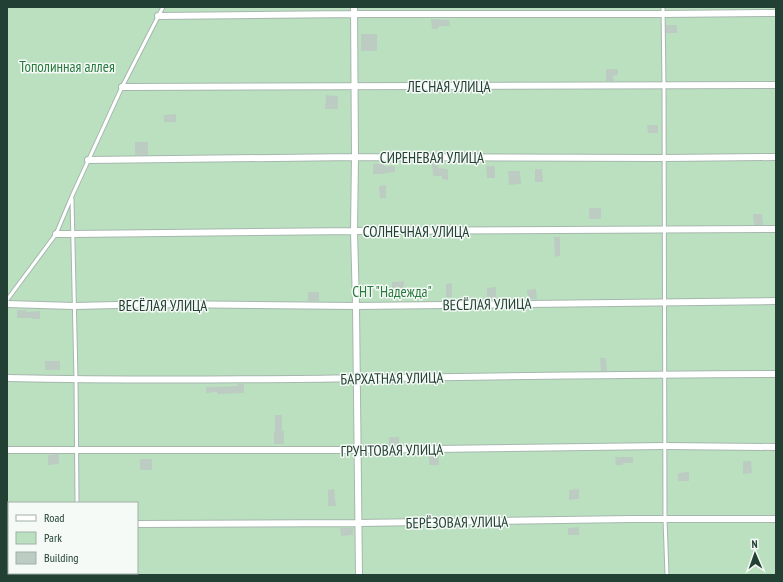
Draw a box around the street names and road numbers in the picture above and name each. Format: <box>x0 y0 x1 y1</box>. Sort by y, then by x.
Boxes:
street label: ЛЕСНАЯ УЛИЦА <box>406 77 492 96</box>
street label: СИРЕНЕВАЯ УЛИЦА <box>380 148 485 167</box>
street label: СОЛНЕЧНАЯ УЛИЦА <box>363 222 470 241</box>
street label: ВЕСЁЛАЯ УЛИЦА <box>442 294 532 314</box>
street label: ВЕСЁЛАЯ УЛИЦА <box>119 296 208 315</box>
street label: БАРХАТНАЯ УЛИЦА <box>340 368 445 388</box>
street label: ГРУНТОВАЯ УЛИЦА <box>341 440 444 460</box>
street label: БЕРЁЗОВАЯ УЛИЦА <box>406 512 509 532</box>

